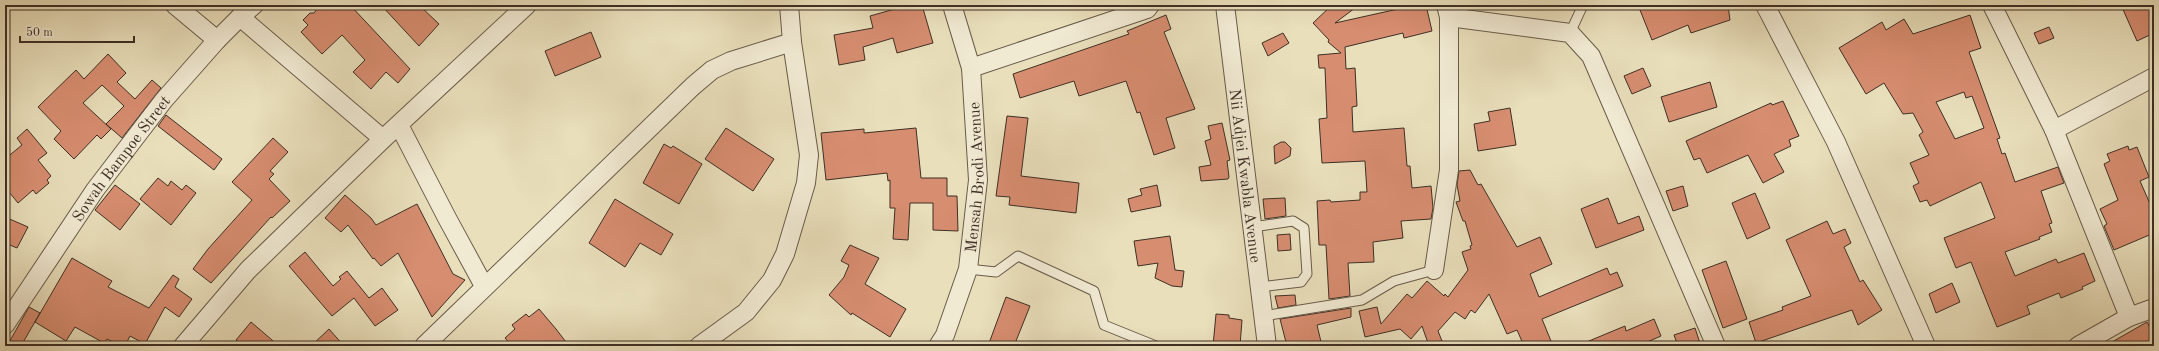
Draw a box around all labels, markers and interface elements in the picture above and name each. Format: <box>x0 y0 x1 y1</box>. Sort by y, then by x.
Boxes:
scale bar <box>20 18 134 44</box>
text: 50 m <box>26 26 53 39</box>
street label: Nii Adjei Kwabla Avenue <box>1225 88 1263 264</box>
street label: Sowah Bampoe Street <box>70 93 174 225</box>
street label: Mensah Brodi Avenue <box>964 101 988 254</box>

